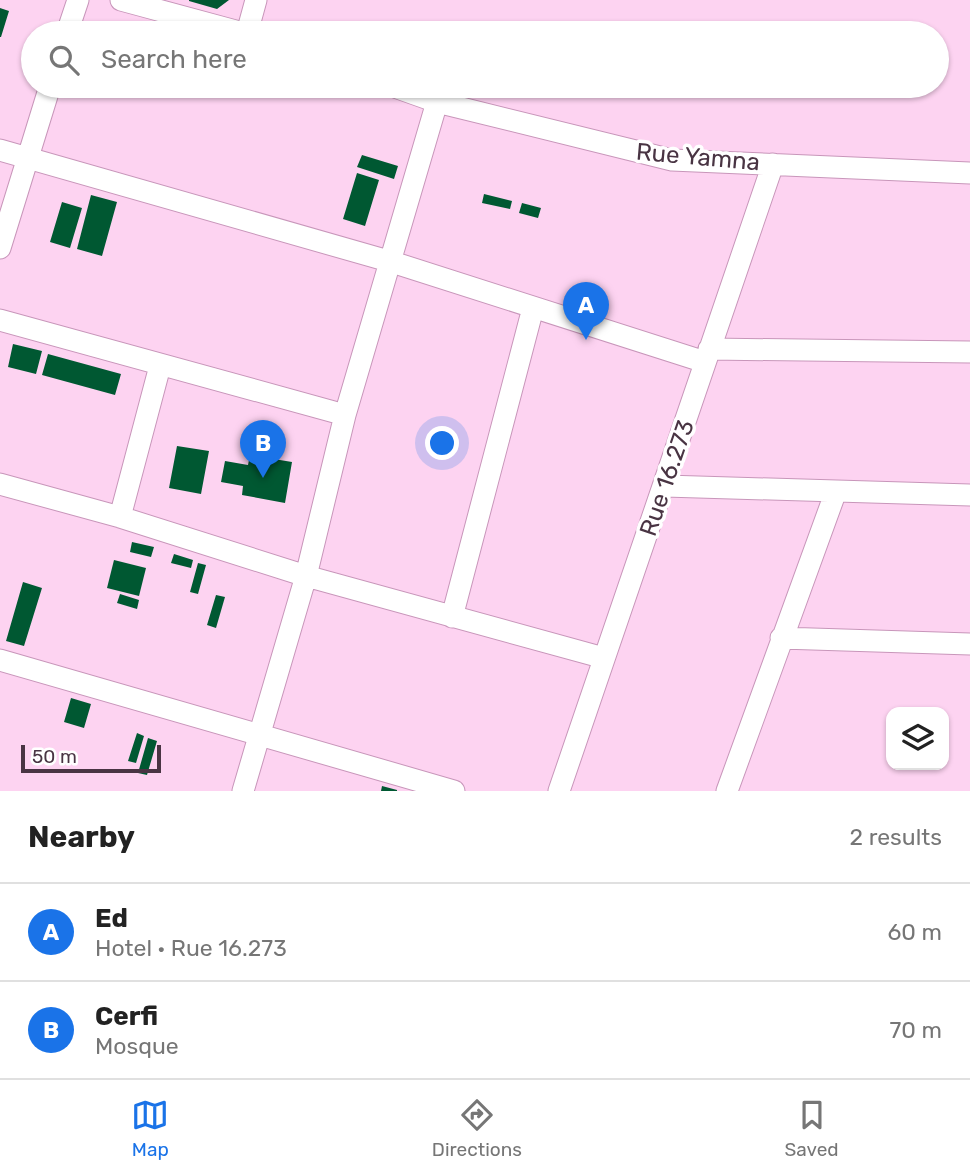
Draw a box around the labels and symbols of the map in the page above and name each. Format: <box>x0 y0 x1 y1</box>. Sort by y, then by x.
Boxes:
street label: Rue Yamna <box>635 138 761 176</box>
pin: A <box>563 282 609 340</box>
street label: Rue 16.273 <box>634 416 700 540</box>
pin: B <box>240 420 286 478</box>
your location <box>425 426 459 460</box>
scale bar <box>21 742 161 774</box>

